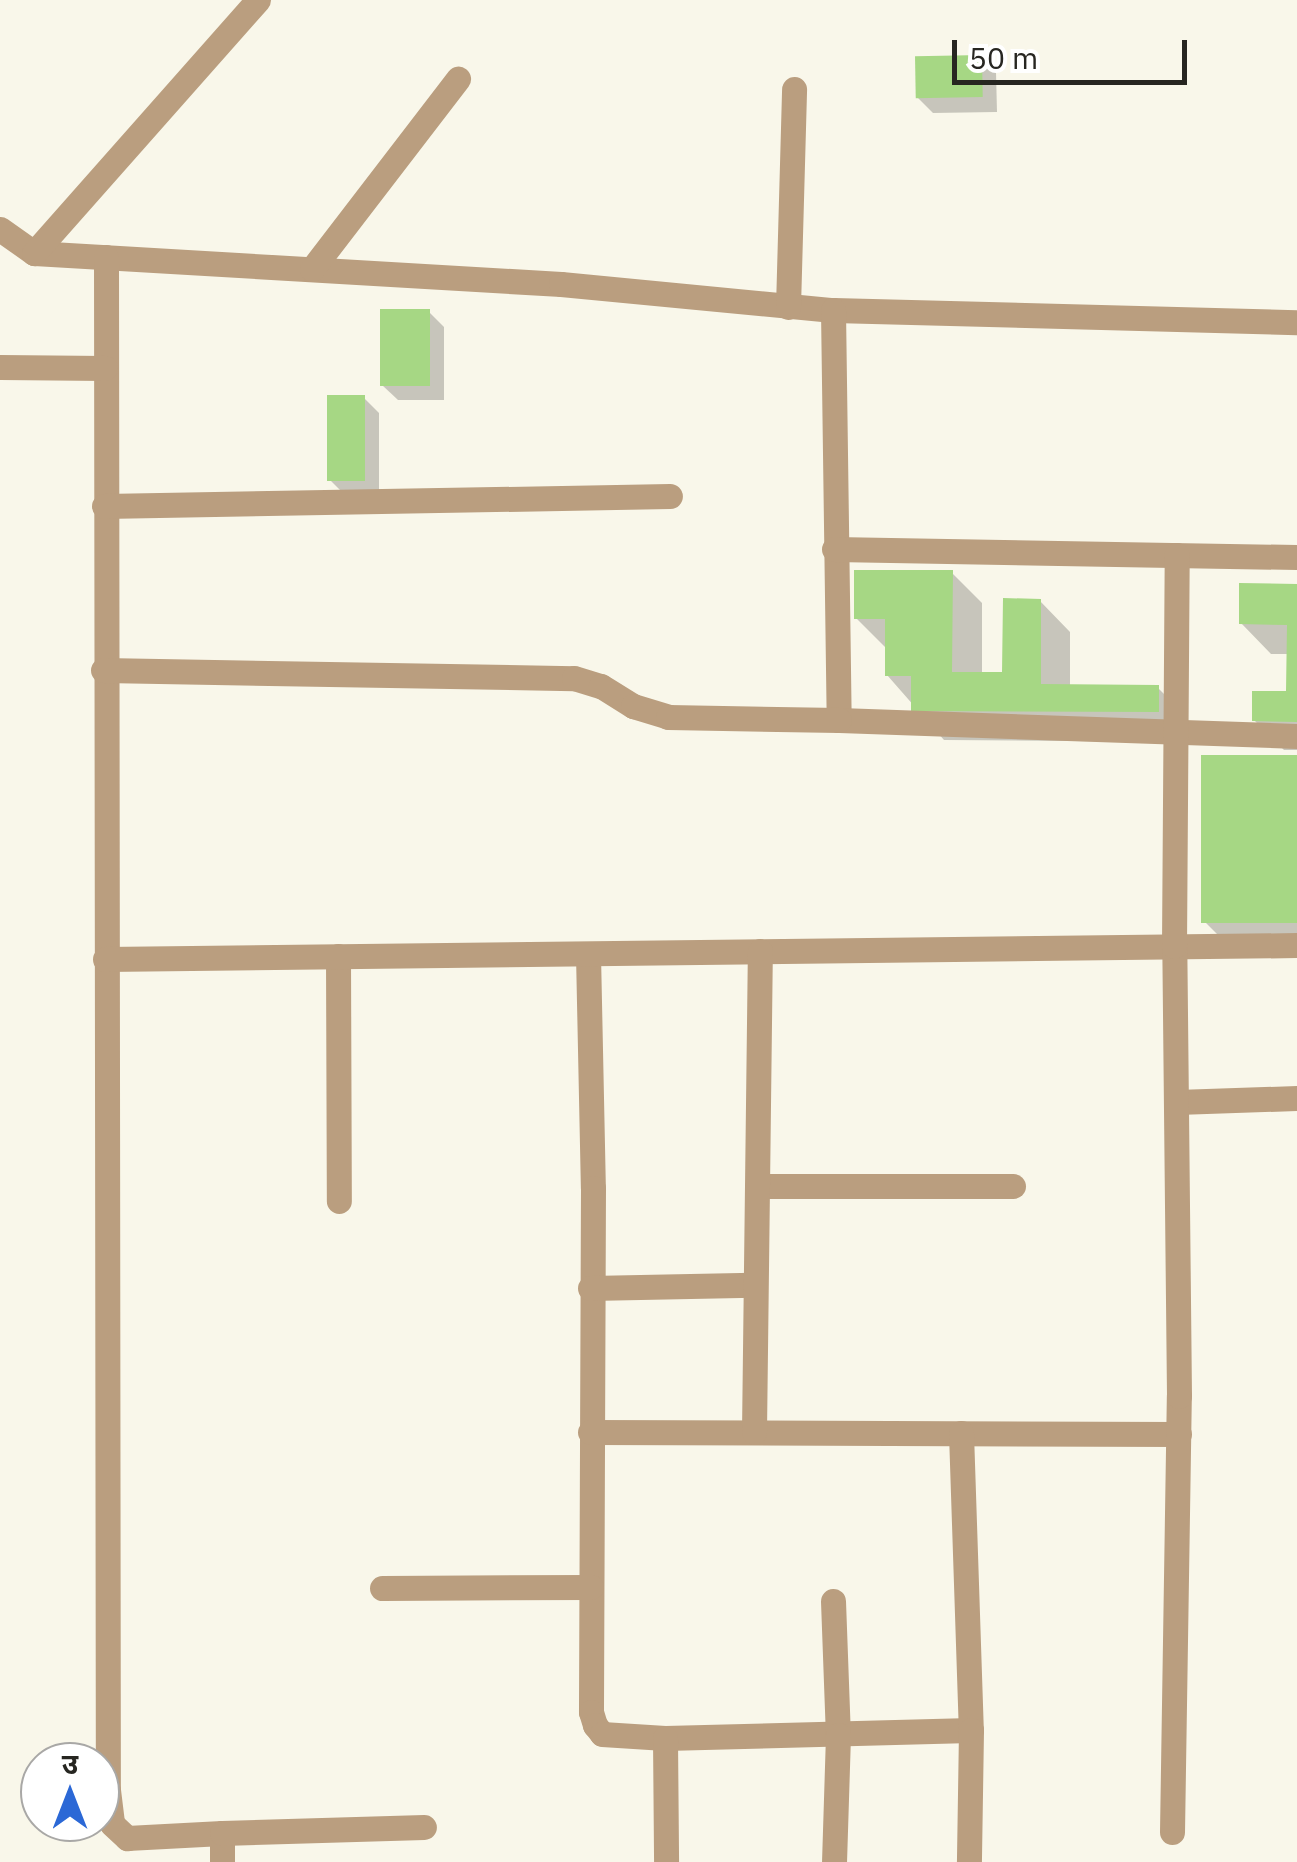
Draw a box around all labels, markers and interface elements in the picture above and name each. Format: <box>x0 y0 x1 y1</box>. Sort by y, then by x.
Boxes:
scale bar <box>957 20 1192 82</box>
text: 50 m <box>969 38 1038 77</box>
north arrow <box>20 1742 120 1842</box>
text: उ <box>62 1745 78 1782</box>

